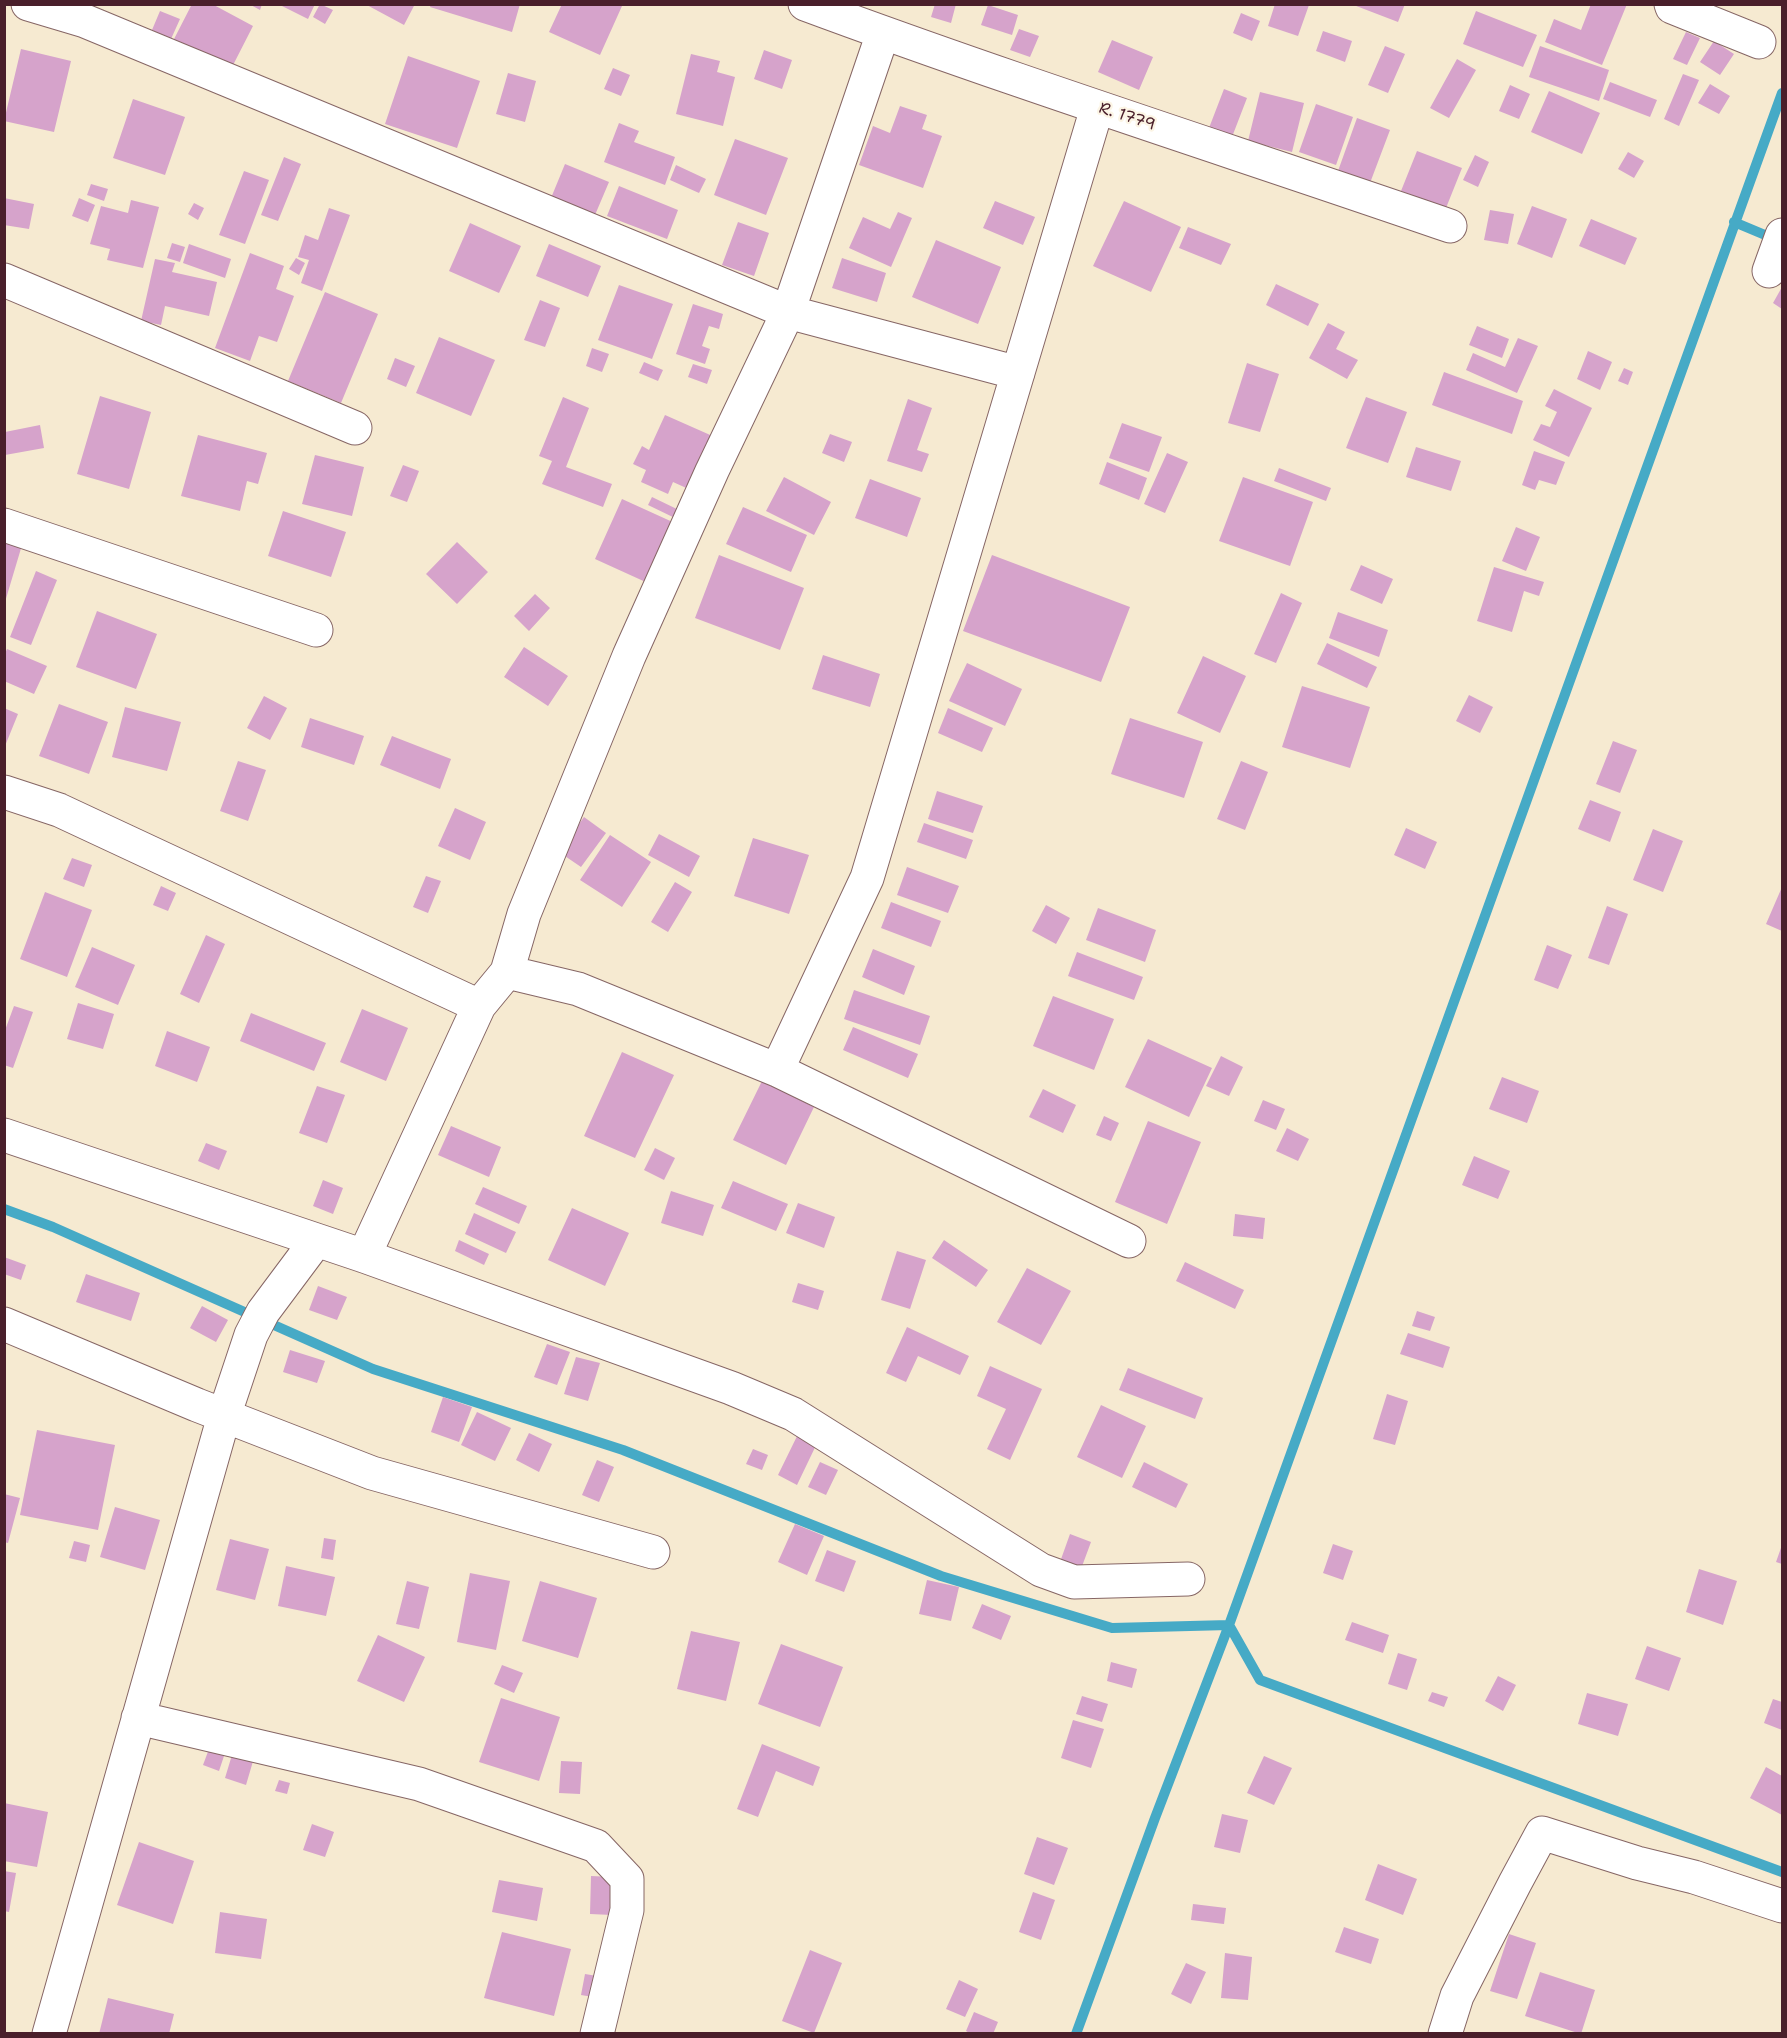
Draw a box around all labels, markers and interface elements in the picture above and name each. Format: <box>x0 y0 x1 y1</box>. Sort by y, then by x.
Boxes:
street label: R. 1779 <box>1096 99 1158 135</box>

